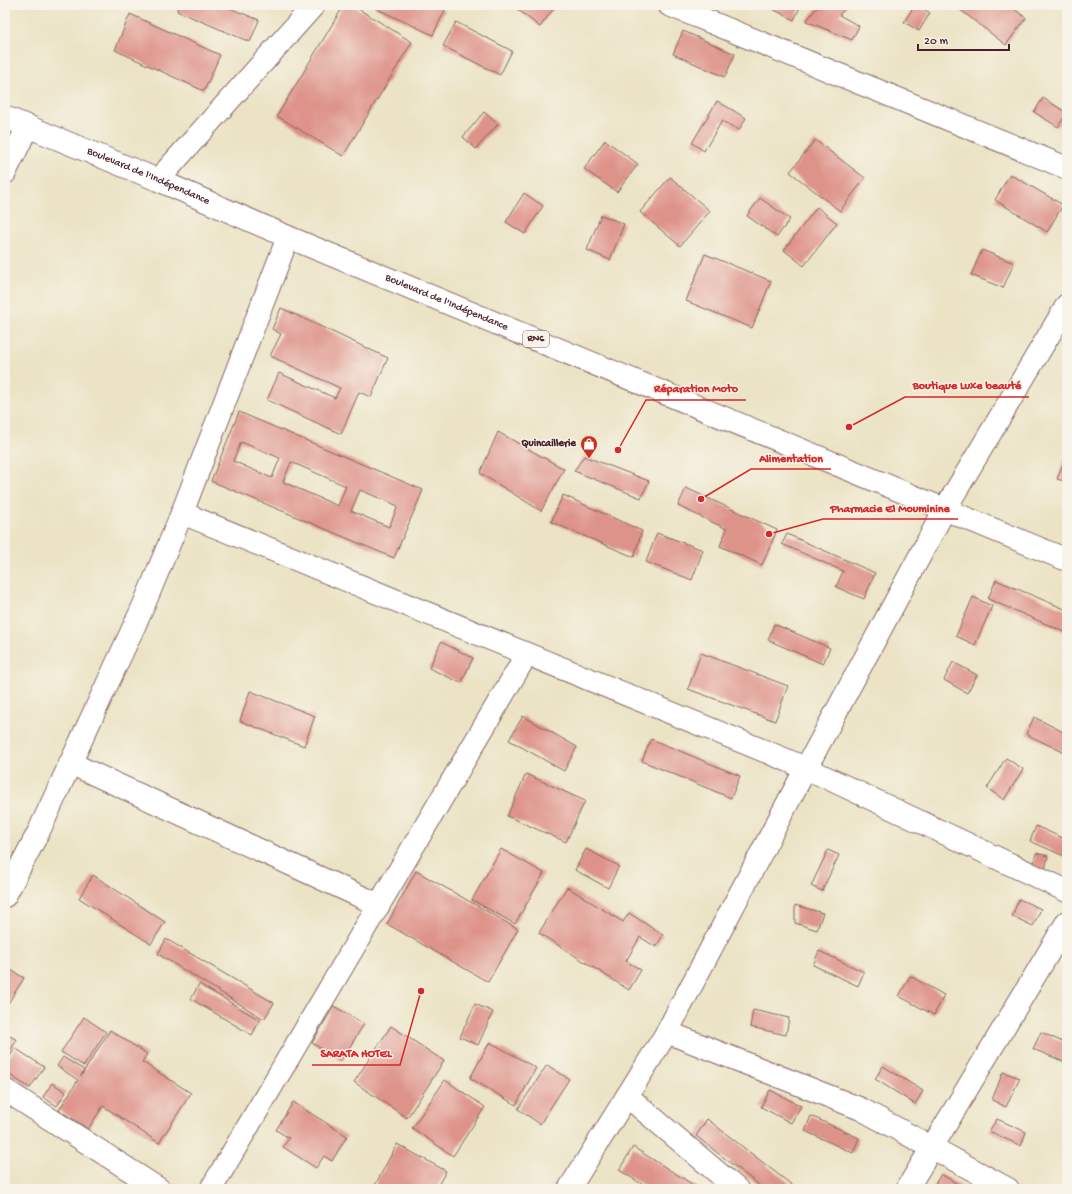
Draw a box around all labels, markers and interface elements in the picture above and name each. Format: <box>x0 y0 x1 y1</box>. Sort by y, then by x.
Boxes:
scale bar <box>918 26 1009 52</box>
text: 20 m <box>924 35 949 49</box>
street label: Boulevard de l'Indépendance <box>84 145 212 208</box>
street label: Boulevard de l'Indépendance <box>382 271 510 334</box>
road number: RN6 <box>523 331 549 347</box>
callout: Boutique Luxe beauté <box>905 373 1029 397</box>
callout: Réparation Moto <box>646 376 746 400</box>
text: Boutique Luxe beauté <box>912 380 1022 394</box>
text: Réparation Moto <box>653 383 739 397</box>
shop icon: Quincaillerie <box>579 434 599 459</box>
place label: Quincaillerie <box>521 438 577 450</box>
callout: Alimentation <box>751 445 831 469</box>
text: Alimentation <box>758 453 823 467</box>
callout: Pharmacie El Mouminine <box>823 495 958 519</box>
text: Pharmacie El Mouminine <box>829 503 950 517</box>
callout: SARATA HOTEL <box>312 1041 400 1065</box>
text: SARATA HOTEL <box>320 1048 393 1062</box>

